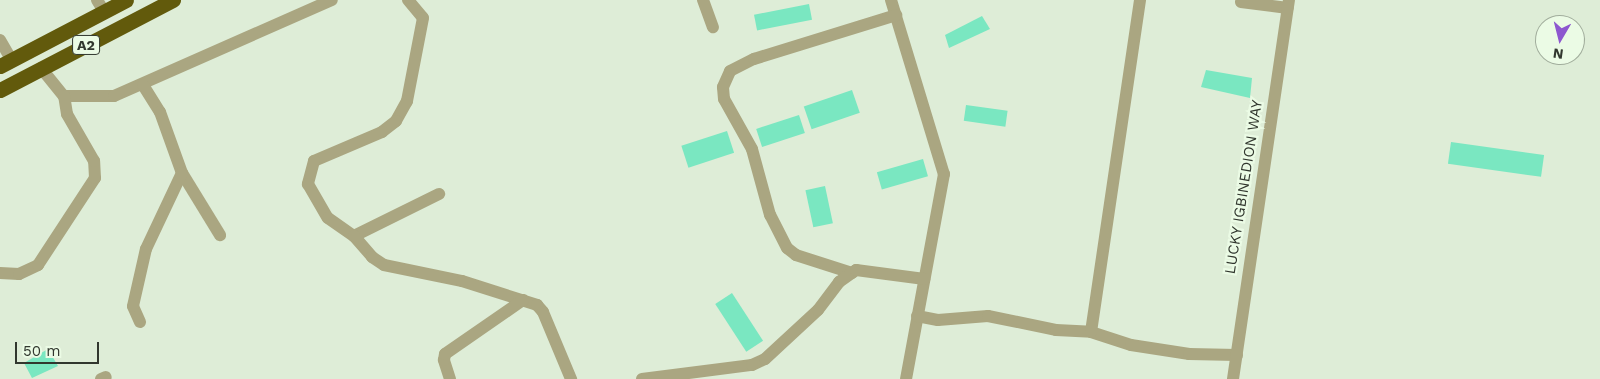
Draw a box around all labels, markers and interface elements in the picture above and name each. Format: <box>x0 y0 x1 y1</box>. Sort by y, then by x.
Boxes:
north arrow <box>1535 15 1585 65</box>
road number: A2 <box>71 34 101 56</box>
text: N <box>1552 45 1564 63</box>
street label: LUCKY IGBINEDION WAY <box>1221 98 1267 276</box>
scale bar <box>18 332 101 364</box>
text: 50 m <box>23 342 60 360</box>

